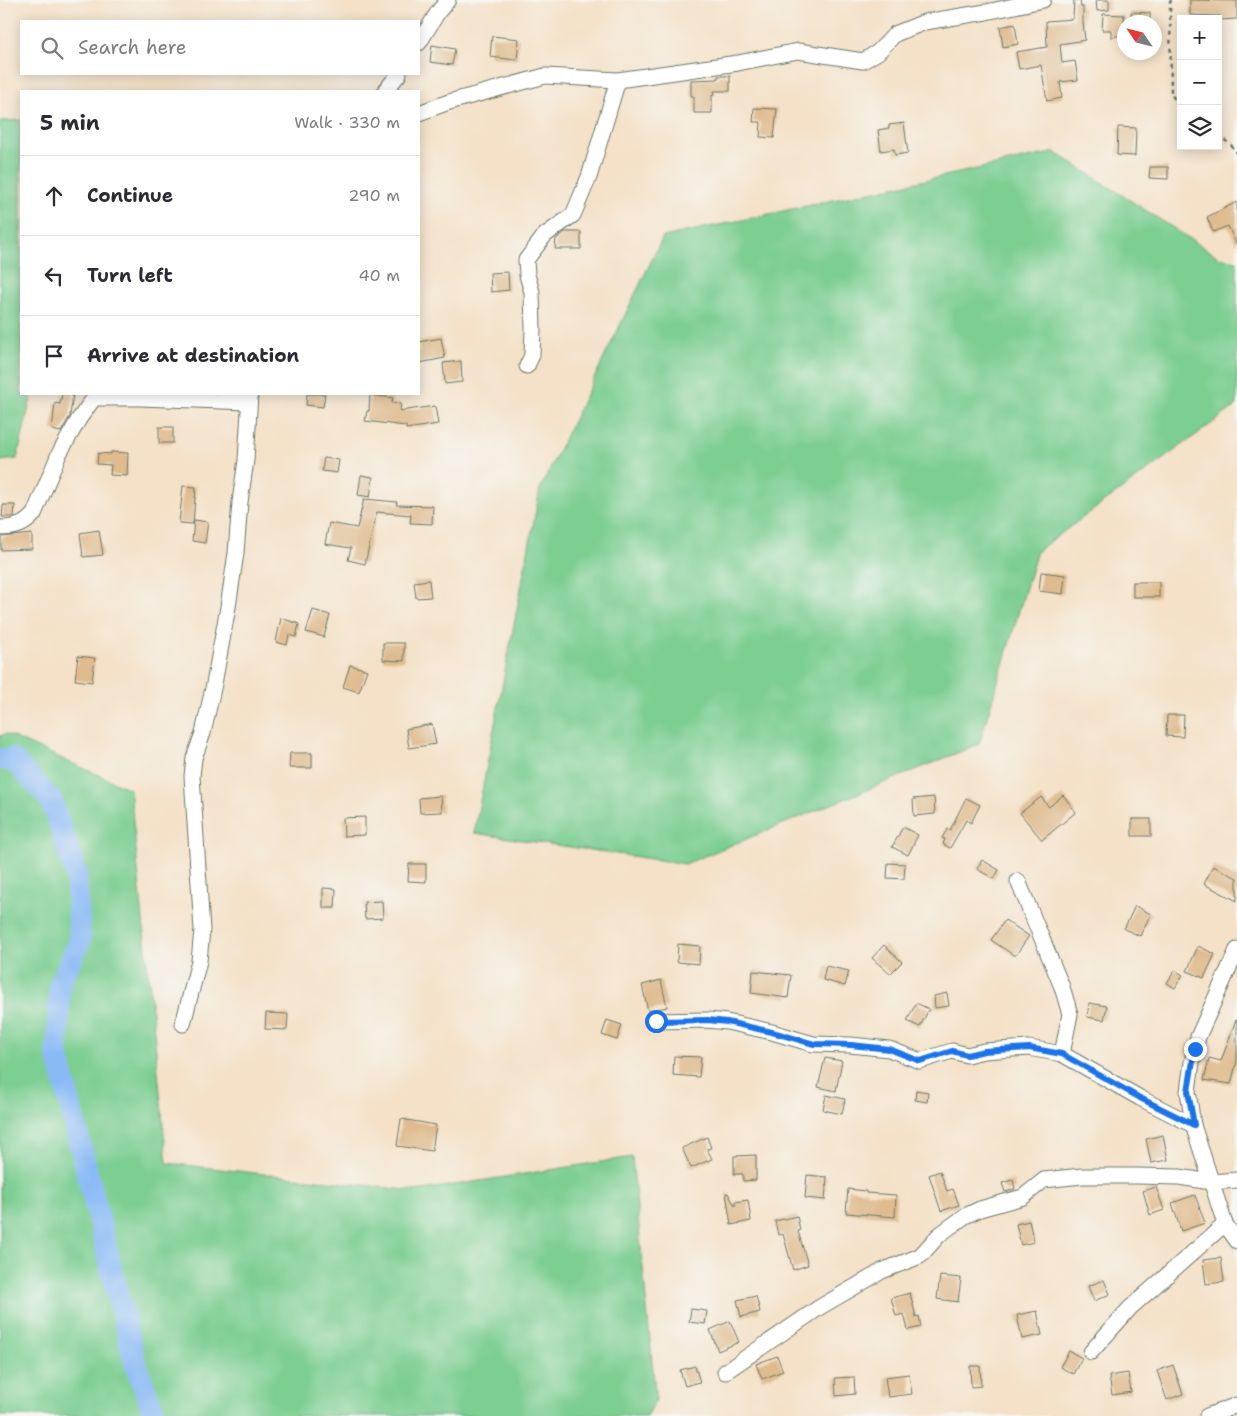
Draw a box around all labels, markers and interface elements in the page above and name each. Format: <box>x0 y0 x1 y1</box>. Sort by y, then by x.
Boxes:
north arrow <box>1117 15 1162 60</box>
map controls <box>1177 15 1222 150</box>
button: + <box>1177 15 1222 60</box>
search box <box>20 20 420 75</box>
icon: search <box>38 34 66 62</box>
text: Search here <box>78 35 187 60</box>
button: − <box>1177 60 1222 105</box>
button: layers <box>1177 105 1222 150</box>
text: 5 min <box>40 109 100 137</box>
text: Walk · 330 m <box>294 112 400 133</box>
icon: ahead <box>40 182 68 210</box>
text: Continue <box>87 183 173 208</box>
text: 290 m <box>348 185 400 206</box>
icon: left <box>40 262 68 290</box>
text: Turn left <box>87 263 173 288</box>
text: 40 m <box>358 265 400 286</box>
icon: arrive <box>40 342 68 370</box>
text: Arrive at destination <box>87 343 299 368</box>
route start <box>645 1010 668 1033</box>
route end <box>1184 1038 1207 1061</box>

